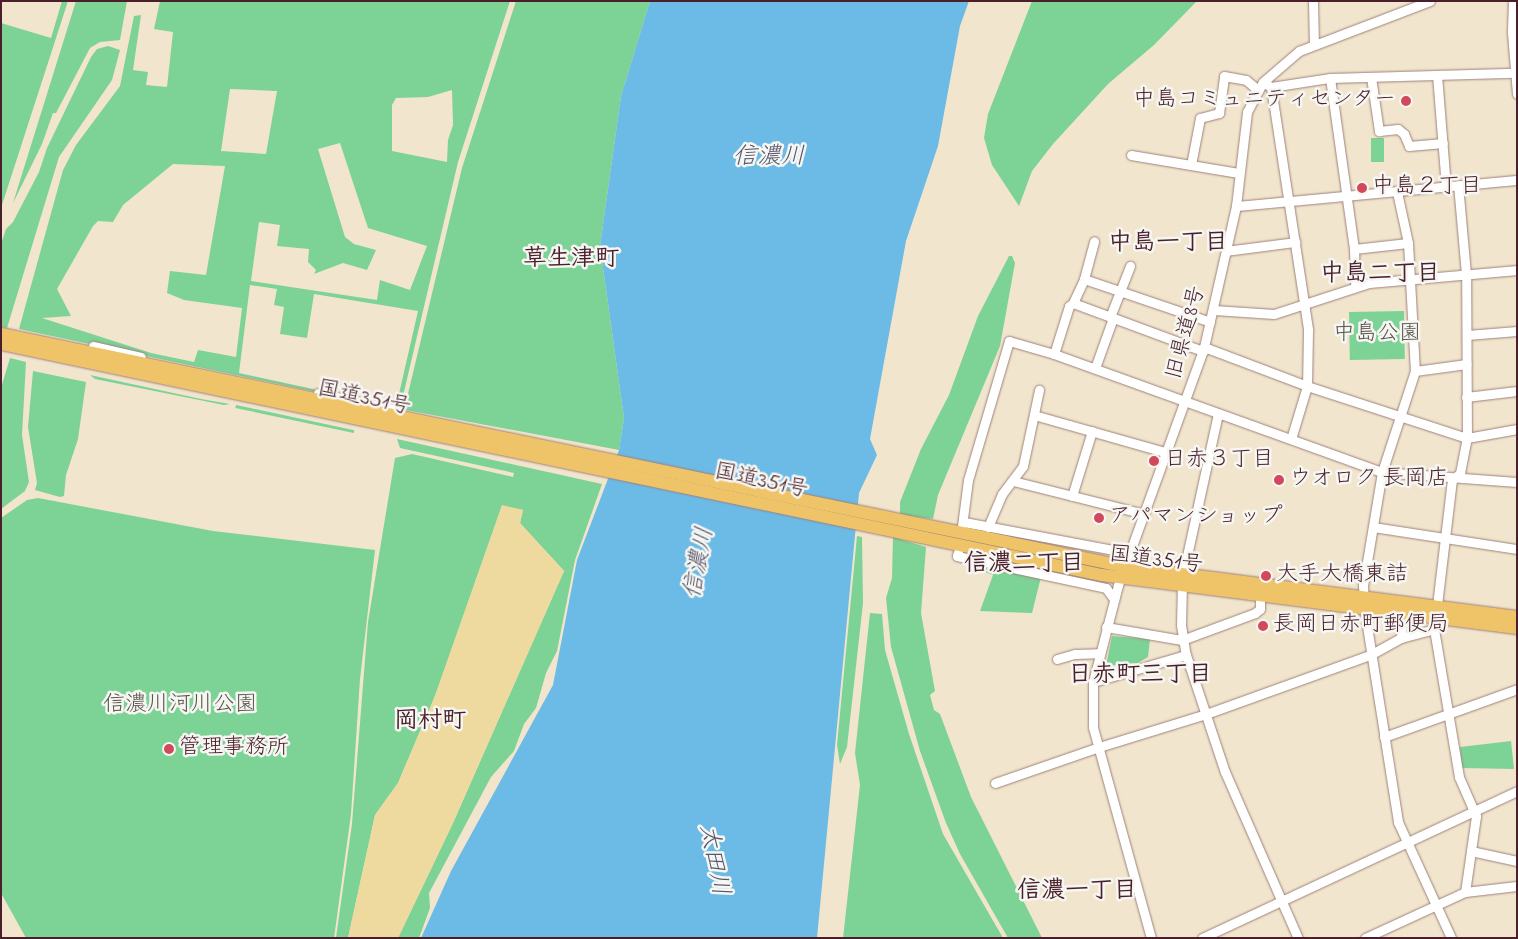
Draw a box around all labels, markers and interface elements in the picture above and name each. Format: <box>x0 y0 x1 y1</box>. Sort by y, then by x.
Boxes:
place label: 中島コミュニティセンター <box>1132 88 1396 114</box>
marker: 中島コミュニティセンター <box>1400 95 1412 107</box>
water label: 信濃川 <box>733 144 805 172</box>
place label: 中島２丁目 <box>1372 175 1482 201</box>
marker: 中島２丁目 <box>1356 182 1368 194</box>
district label: 中島一丁目 <box>1108 230 1228 258</box>
district label: 草生津町 <box>523 246 619 274</box>
district label: 中島二丁目 <box>1320 261 1440 289</box>
street label: 旧県道8号 <box>1162 283 1212 383</box>
park label: 中島公園 <box>1333 322 1421 348</box>
street label: 国道351号 <box>315 376 413 422</box>
place label: 日赤３丁目 <box>1164 448 1274 474</box>
marker: 日赤３丁目 <box>1148 455 1160 467</box>
street label: 国道351号 <box>712 459 810 505</box>
place label: ウオロク 長岡店 <box>1289 467 1448 493</box>
marker: ウオロク 長岡店 <box>1273 474 1285 486</box>
place label: アパマンショップ <box>1109 505 1285 531</box>
marker: アパマンショップ <box>1093 512 1105 524</box>
water label: 信濃川 <box>679 525 721 601</box>
street label: 国道351号 <box>1107 542 1205 580</box>
district label: 信濃二丁目 <box>964 551 1084 579</box>
place label: 大手大橋東詰 <box>1276 563 1408 589</box>
marker: 大手大橋東詰 <box>1260 570 1272 582</box>
place label: 長岡日赤町郵便局 <box>1273 613 1449 639</box>
marker: 長岡日赤町郵便局 <box>1257 620 1269 632</box>
district label: 日赤町三丁目 <box>1068 662 1212 690</box>
park label: 信濃川河川公園 <box>103 693 257 719</box>
district label: 岡村町 <box>394 708 466 736</box>
place label: 管理事務所 <box>179 736 289 762</box>
marker: 管理事務所 <box>163 743 175 755</box>
water label: 太田川 <box>692 822 734 898</box>
district label: 信濃一丁目 <box>1017 878 1137 906</box>

